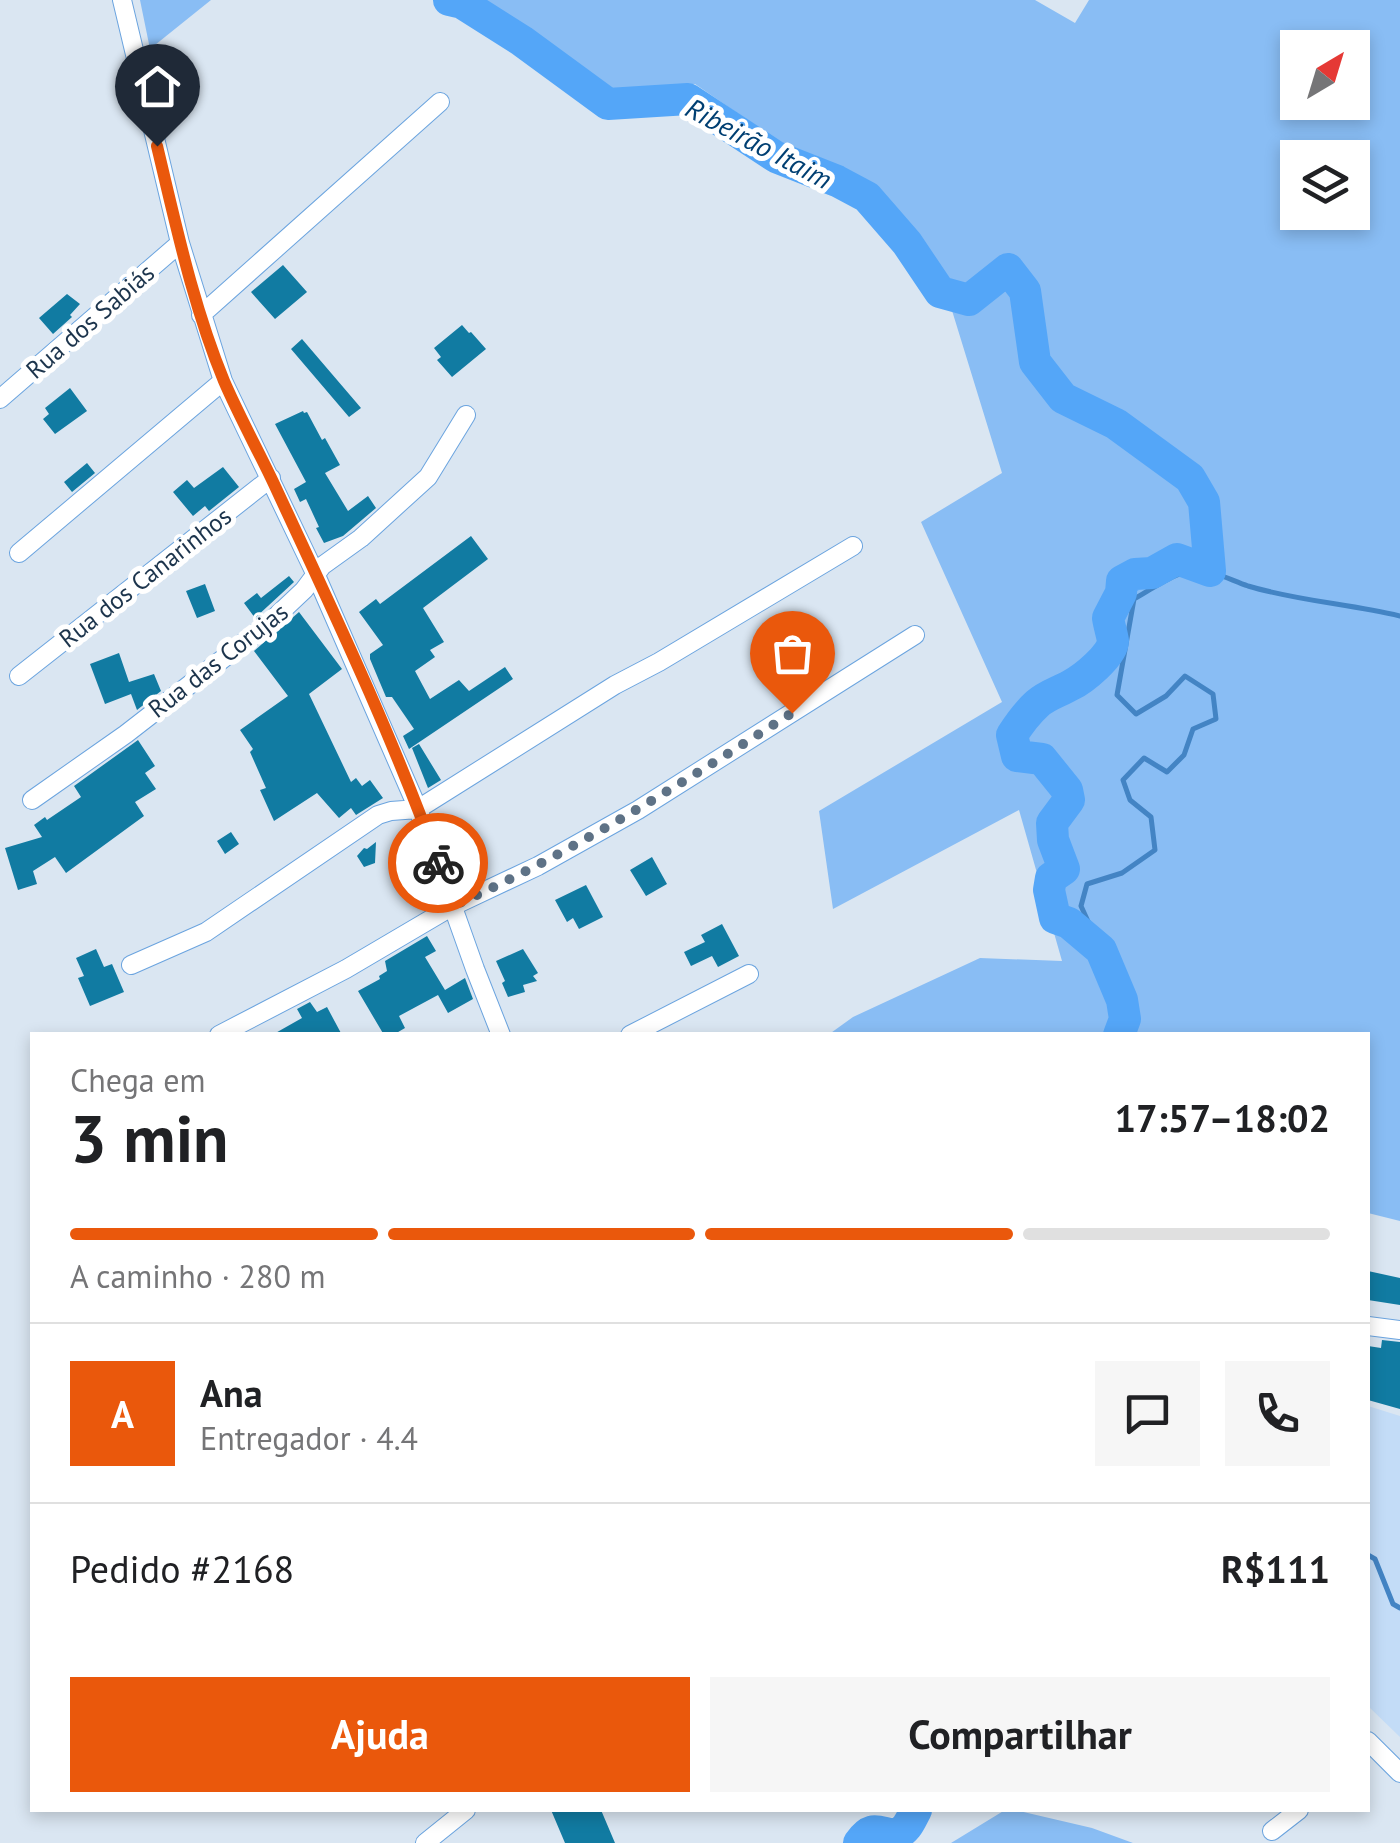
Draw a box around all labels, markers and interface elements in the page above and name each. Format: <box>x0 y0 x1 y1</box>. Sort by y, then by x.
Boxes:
north arrow <box>1280 30 1370 120</box>
map controls <box>1280 30 1370 230</box>
pin <box>115 44 200 147</box>
icon: home <box>130 59 185 114</box>
water label: Ribeirão Itaim <box>679 89 839 197</box>
button: layers <box>1280 140 1370 230</box>
street label: Rua dos Sabiás <box>19 256 161 386</box>
street label: Rua dos Canarinhos <box>52 500 238 654</box>
street label: Rua das Corujas <box>142 595 294 725</box>
pin <box>750 611 835 714</box>
icon: bag <box>765 626 820 681</box>
courier <box>388 813 488 913</box>
icon: bike <box>411 836 466 891</box>
text: Chega em <box>70 1059 206 1101</box>
text: 17:57–18:02 <box>1115 1093 1330 1142</box>
text: 3 min <box>70 1096 229 1180</box>
text: A caminho · 280 m <box>70 1255 325 1297</box>
button: chat <box>1095 1361 1200 1466</box>
button: phone <box>1225 1361 1330 1466</box>
text: Ana <box>200 1368 263 1417</box>
text: A <box>111 1389 134 1438</box>
text: Entregador · 4.4 <box>200 1417 418 1459</box>
text: Pedido #2168 <box>70 1544 294 1593</box>
text: R$111 <box>1221 1544 1330 1593</box>
button: Ajuda <box>70 1677 690 1792</box>
button: Compartilhar <box>710 1677 1330 1792</box>

